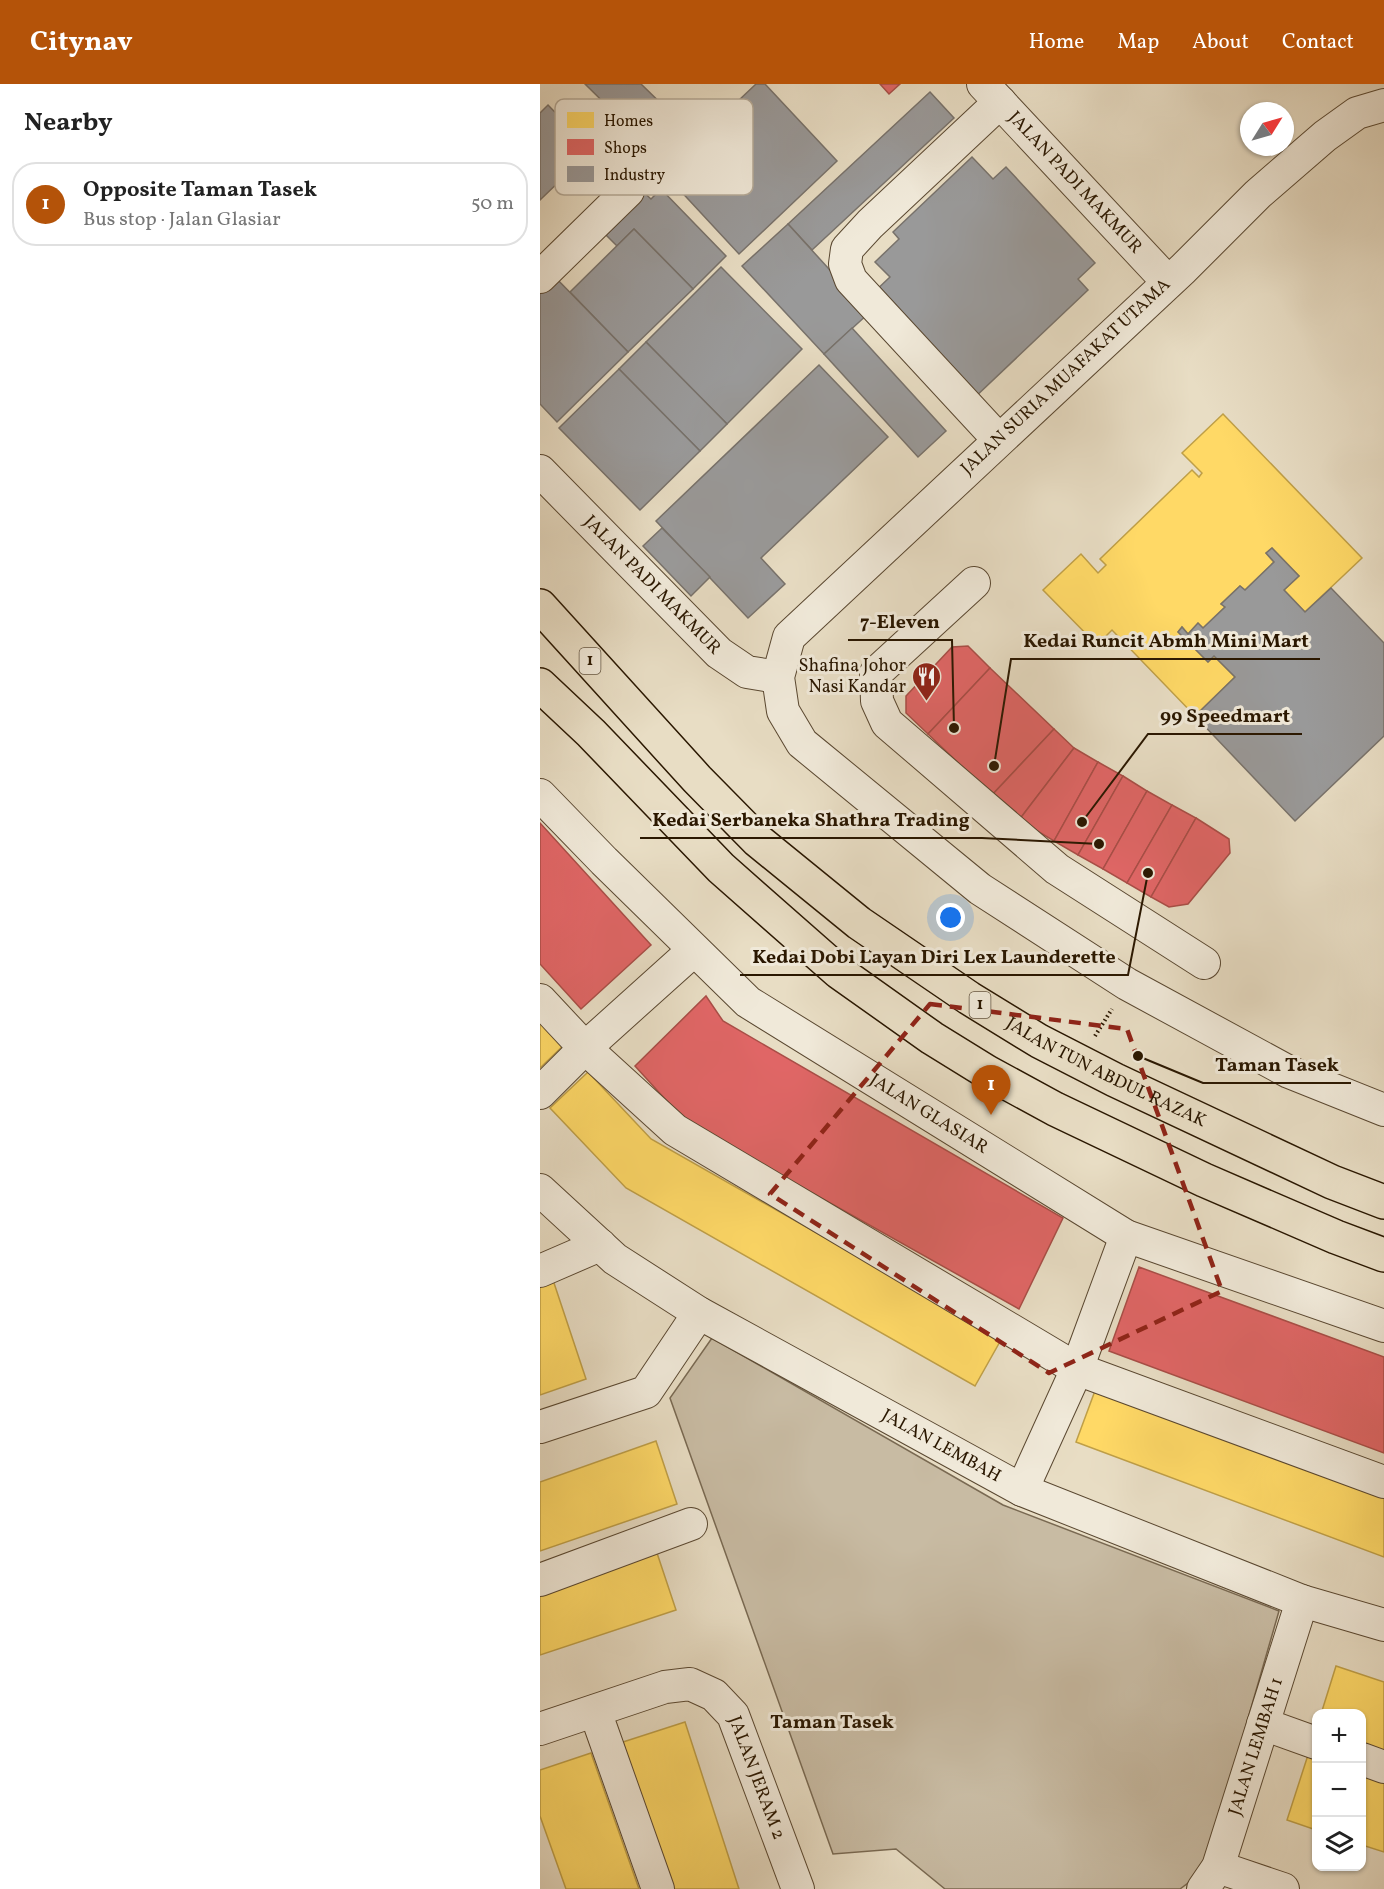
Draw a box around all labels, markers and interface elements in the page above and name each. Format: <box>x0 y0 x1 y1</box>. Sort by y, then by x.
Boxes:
text: Citynav <box>30 23 133 62</box>
text: Home <box>1029 28 1084 57</box>
text: Map <box>1117 28 1159 57</box>
text: About <box>1192 28 1249 57</box>
text: Contact <box>1282 28 1354 57</box>
legend <box>555 99 753 195</box>
north arrow <box>1240 102 1294 156</box>
text: Nearby <box>24 105 113 141</box>
street label: JALAN PADI MAKMUR <box>1002 106 1148 259</box>
text: Homes <box>604 111 653 133</box>
text: Shops <box>604 138 647 160</box>
text: Industry <box>604 165 665 187</box>
text: Opposite Taman Tasek <box>83 175 317 206</box>
text: 1 <box>41 190 50 218</box>
text: 50 m <box>471 190 514 218</box>
text: Bus stop · Jalan Glasiar <box>83 206 281 234</box>
street label: JALAN SURIA MUAFAKAT UTAMA <box>956 273 1177 481</box>
street label: JALAN PADI MAKMUR <box>578 510 727 660</box>
callout: 7-Eleven <box>848 602 952 640</box>
text: 7-Eleven <box>860 609 940 637</box>
callout: Kedai Runcit Abmh Mini Mart <box>1011 621 1320 659</box>
text: Kedai Runcit Abmh Mini Mart <box>1023 628 1309 656</box>
road number: 1 <box>580 648 600 674</box>
place label: Shafina Johor Nasi Kandar <box>799 654 906 700</box>
restaurant icon: Shafina Johor Nasi Kandar <box>911 660 943 702</box>
callout: 99 Speedmart <box>1148 696 1302 734</box>
text: 99 Speedmart <box>1160 703 1290 731</box>
callout: Kedai Serbaneka Shathra Trading <box>640 800 982 838</box>
text: Kedai Serbaneka Shathra Trading <box>652 807 970 835</box>
your location <box>936 903 965 932</box>
callout: Kedai Dobi Layan Diri Lex Launderette <box>740 937 1128 975</box>
text: Kedai Dobi Layan Diri Lex Launderette <box>752 944 1116 972</box>
road number: 1 <box>970 992 990 1018</box>
street label: JALAN TUN ABDUL RAZAK <box>1001 1011 1210 1134</box>
callout: Taman Tasek <box>1203 1045 1351 1083</box>
text: Taman Tasek <box>1215 1052 1339 1080</box>
pin: 1 <box>972 1066 1010 1115</box>
street label: JALAN GLASIAR <box>864 1068 993 1160</box>
street label: JALAN LEMBAH <box>877 1403 1006 1489</box>
street label: JALAN LEMBAH 1 <box>1223 1674 1290 1819</box>
district label: Taman Tasek <box>770 1709 894 1737</box>
map controls <box>1312 1709 1366 1871</box>
button: + <box>1312 1709 1366 1763</box>
street label: JALAN JERAM 2 <box>722 1712 791 1843</box>
button: − <box>1312 1763 1366 1817</box>
button: layers <box>1312 1817 1366 1871</box>

